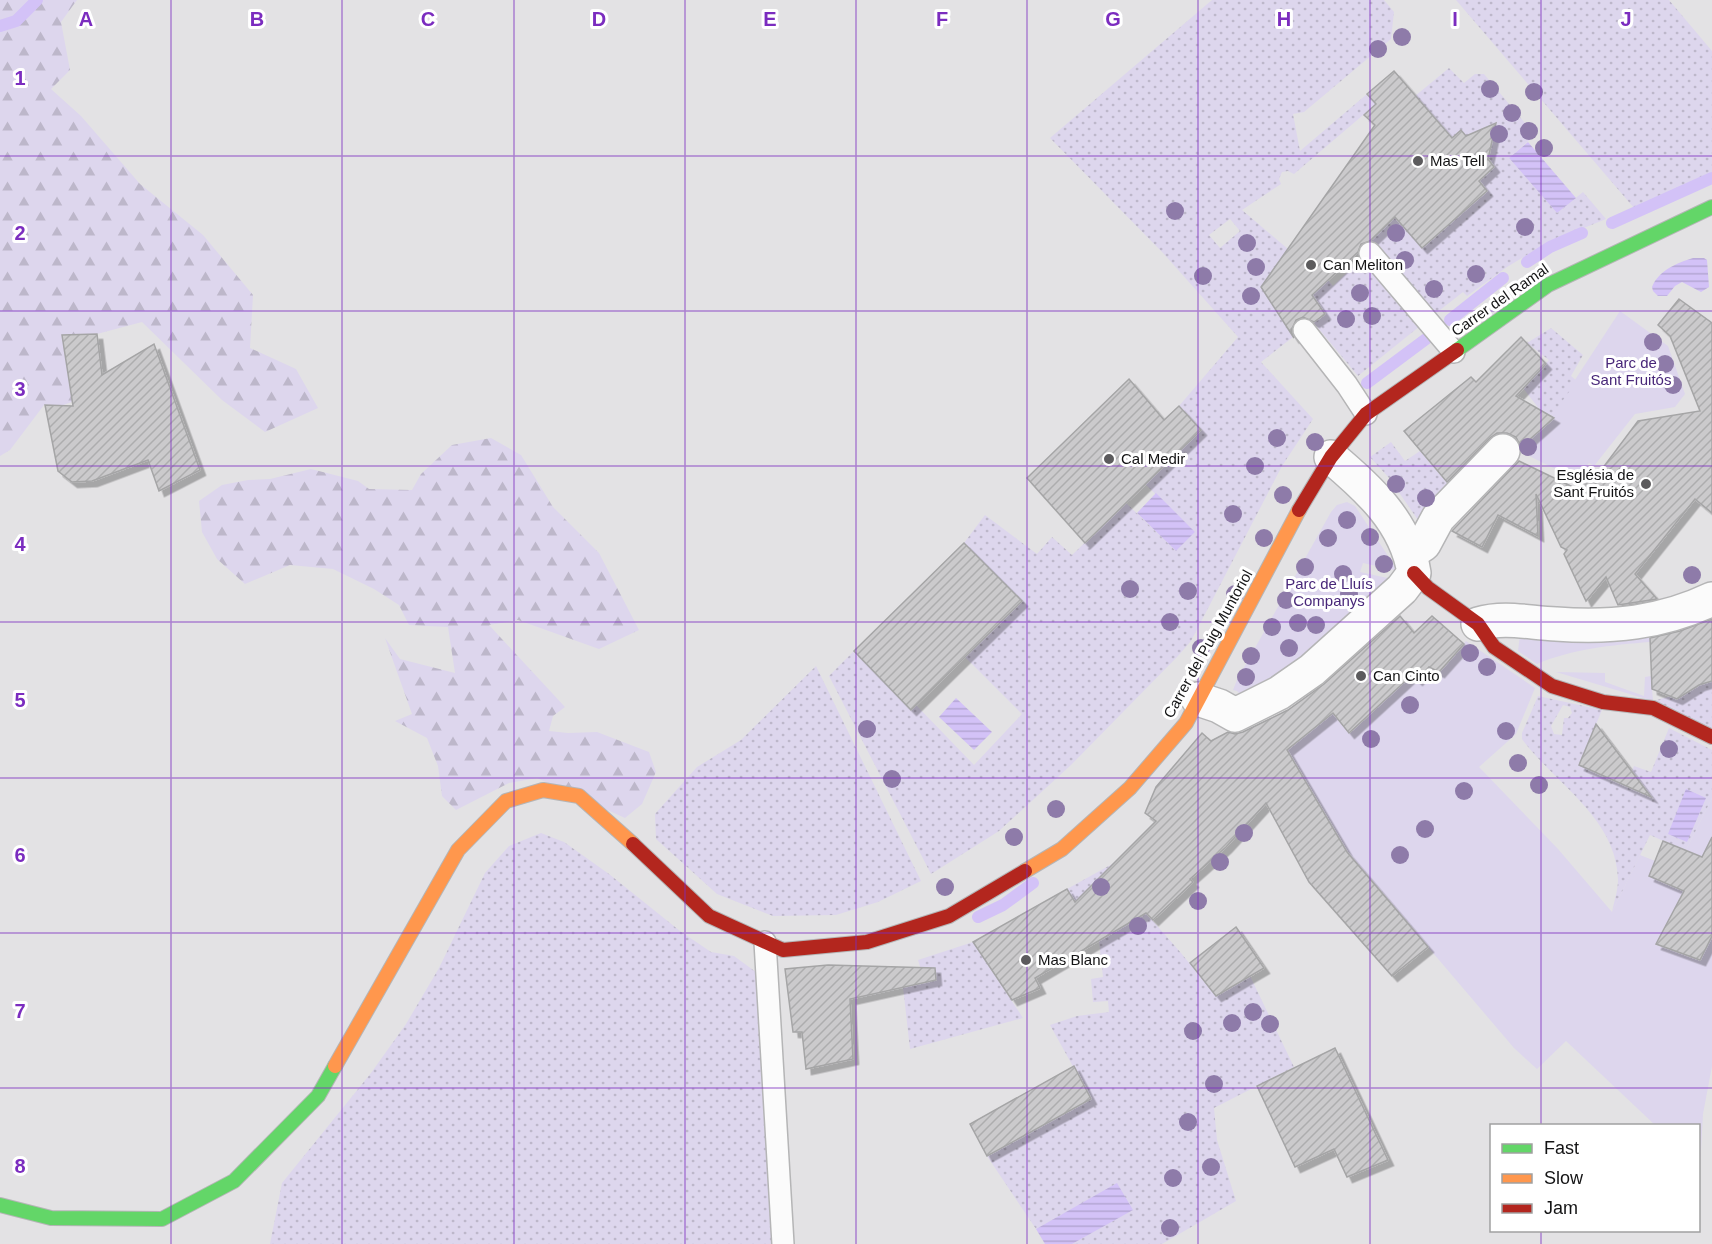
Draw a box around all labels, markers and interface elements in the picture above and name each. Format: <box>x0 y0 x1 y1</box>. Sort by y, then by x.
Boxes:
text: A <box>79 8 93 30</box>
text: B <box>250 8 264 30</box>
text: C <box>421 8 435 30</box>
text: D <box>592 8 606 30</box>
text: E <box>763 8 777 30</box>
text: F <box>936 8 948 30</box>
text: G <box>1105 8 1121 30</box>
text: H <box>1277 8 1291 30</box>
text: I <box>1452 8 1458 30</box>
text: J <box>1620 8 1632 30</box>
text: 1 <box>14 67 26 89</box>
place label: Mas Tell <box>1430 152 1485 169</box>
marker: Mas Tell <box>1411 154 1425 168</box>
text: 2 <box>14 222 26 244</box>
place label: Can Meliton <box>1323 256 1403 273</box>
marker: Can Meliton <box>1304 258 1318 272</box>
street label: Carrer del Ramal <box>1448 260 1551 339</box>
park label: Parc de Sant Fruitós <box>1591 354 1671 388</box>
text: 3 <box>14 378 26 400</box>
place label: Cal Medir <box>1121 450 1185 467</box>
marker: Cal Medir <box>1102 452 1116 466</box>
place label: Església de Sant Fruitós <box>1553 466 1634 500</box>
marker: Església de Sant Fruitós <box>1639 477 1653 491</box>
text: 4 <box>14 533 26 555</box>
street label: Carrer del Puig Muntoriol <box>1160 567 1255 721</box>
park label: Parc de Lluís Companys <box>1285 575 1373 609</box>
place label: Can Cinto <box>1373 667 1440 684</box>
marker: Can Cinto <box>1354 669 1368 683</box>
text: 5 <box>14 689 26 711</box>
text: 6 <box>14 844 26 866</box>
place label: Mas Blanc <box>1038 951 1109 968</box>
marker: Mas Blanc <box>1019 953 1033 967</box>
text: 7 <box>14 1000 26 1022</box>
legend <box>1490 1124 1700 1232</box>
text: Fast <box>1544 1138 1579 1158</box>
text: 8 <box>14 1155 26 1177</box>
text: Slow <box>1544 1168 1584 1188</box>
text: Jam <box>1544 1198 1578 1218</box>

